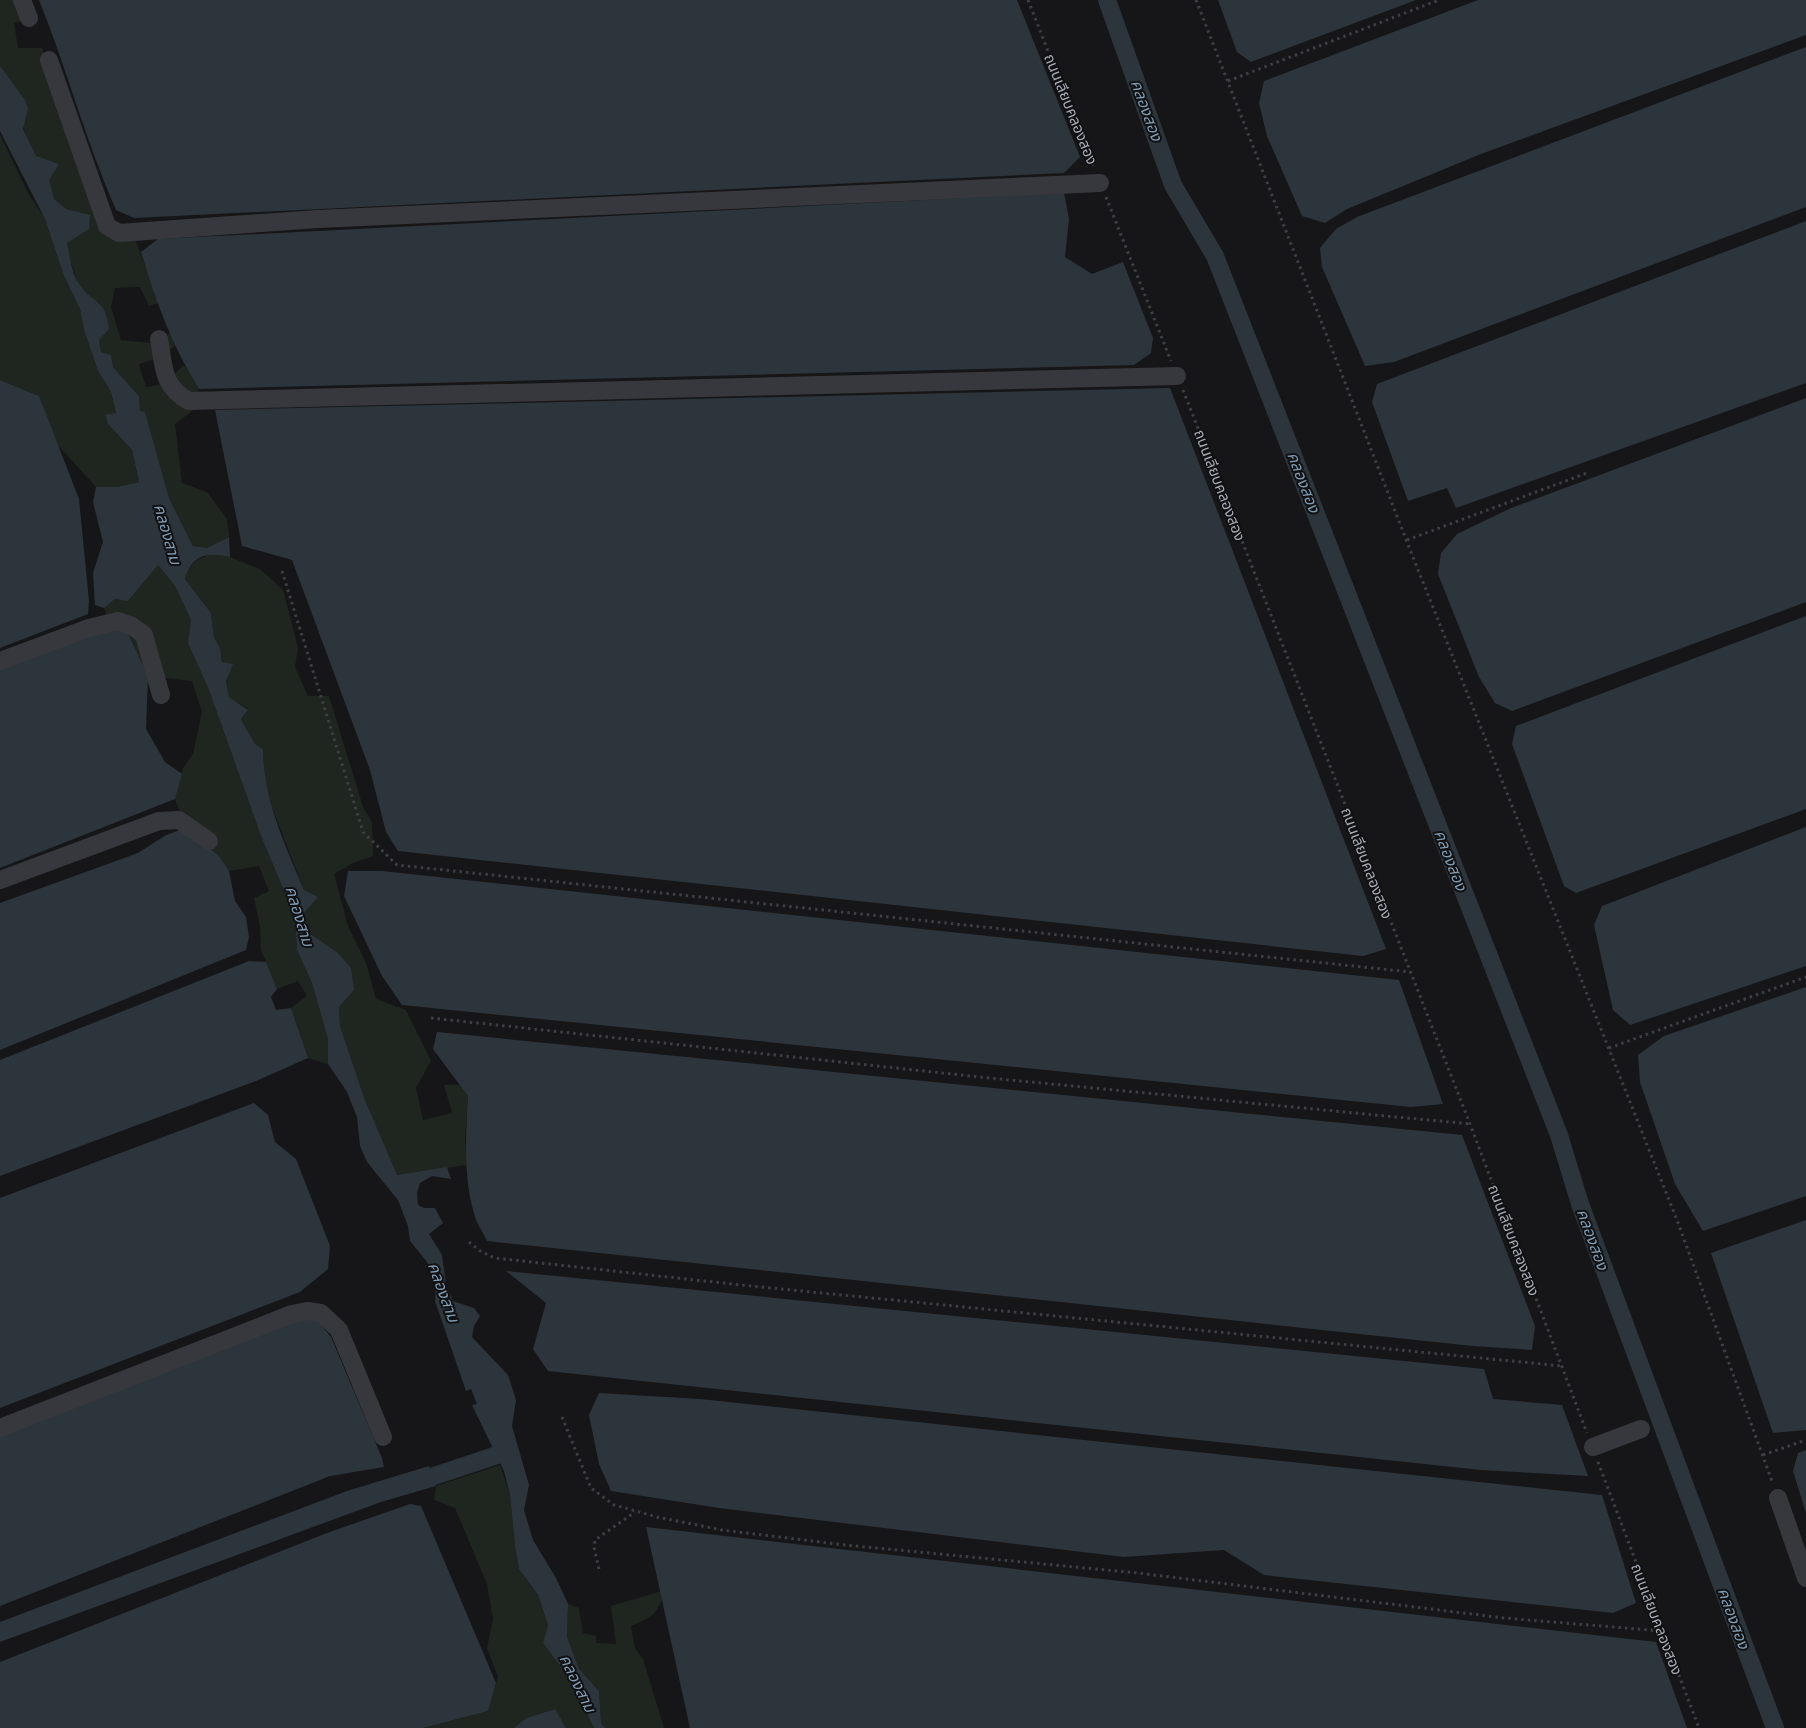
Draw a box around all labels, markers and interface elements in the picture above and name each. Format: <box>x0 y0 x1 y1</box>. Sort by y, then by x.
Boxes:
street label: ถนนเลียบคลองสอง <box>1041 51 1101 167</box>
water label: คลองสอง <box>1128 77 1167 144</box>
street label: ถนนเลียบคลองสอง <box>1191 427 1249 543</box>
water label: คลองสอง <box>1284 449 1324 516</box>
water label: คลองสาม <box>151 502 186 568</box>
street label: ถนนเลียบคลองสอง <box>1338 805 1396 921</box>
water label: คลองสอง <box>1431 827 1471 894</box>
water label: คลองสาม <box>282 884 318 949</box>
street label: ถนนเลียบคลองสอง <box>1485 1182 1543 1298</box>
water label: คลองสอง <box>1574 1206 1613 1273</box>
water label: คลองสาม <box>425 1260 463 1325</box>
street label: ถนนเลียบคลองสอง <box>1628 1561 1686 1677</box>
water label: คลองสอง <box>1715 1585 1754 1652</box>
water label: คลองสาม <box>556 1651 600 1716</box>

